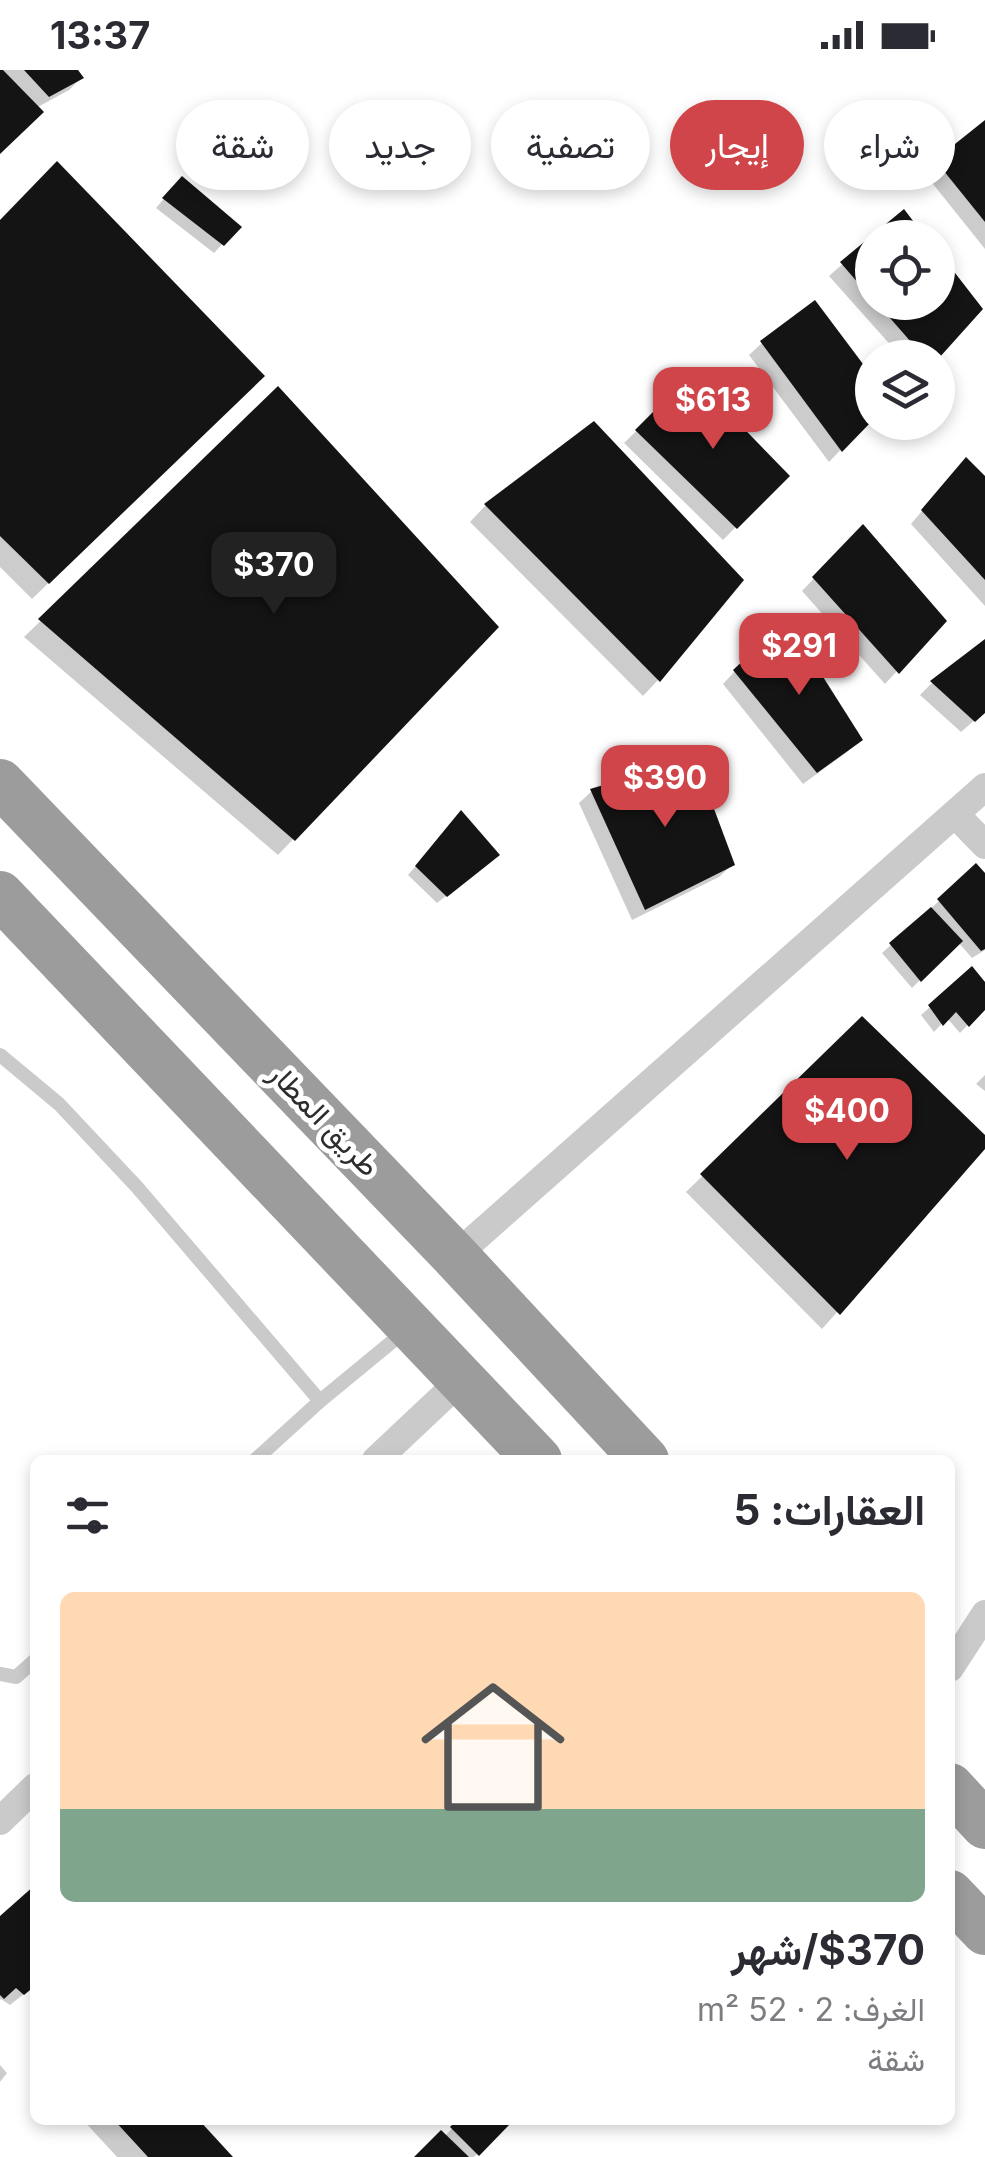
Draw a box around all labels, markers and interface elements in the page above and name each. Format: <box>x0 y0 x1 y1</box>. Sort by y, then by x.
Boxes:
text: 13:37 <box>50 12 150 58</box>
chip: شقة <box>176 100 309 190</box>
chip: جديد <box>329 100 471 190</box>
chip: تصفية <box>491 100 650 190</box>
chip: إيجار <box>670 100 804 190</box>
chip: شراء <box>824 100 955 190</box>
map controls <box>855 220 955 440</box>
button: locate <box>855 220 955 320</box>
button: layers <box>855 340 955 440</box>
pin: $613 <box>654 367 772 452</box>
text: $613 <box>675 380 751 419</box>
pin: $370 <box>215 532 333 617</box>
text: $370 <box>233 545 315 584</box>
pin: $291 <box>740 613 858 698</box>
text: $291 <box>761 626 837 665</box>
pin: $390 <box>606 745 724 830</box>
text: $390 <box>623 758 707 797</box>
street label: طريق المطار <box>261 1055 387 1184</box>
pin: $400 <box>788 1078 906 1163</box>
text: $400 <box>804 1091 890 1130</box>
text: العقارات: 5 <box>733 1484 925 1535</box>
icon: filters <box>60 1488 115 1543</box>
icon: home <box>403 1657 583 1837</box>
text: $370/شهر <box>731 1924 925 1975</box>
text: الغرف: 2 · 52 m² <box>697 1990 925 2029</box>
text: شقة <box>867 2040 925 2079</box>

